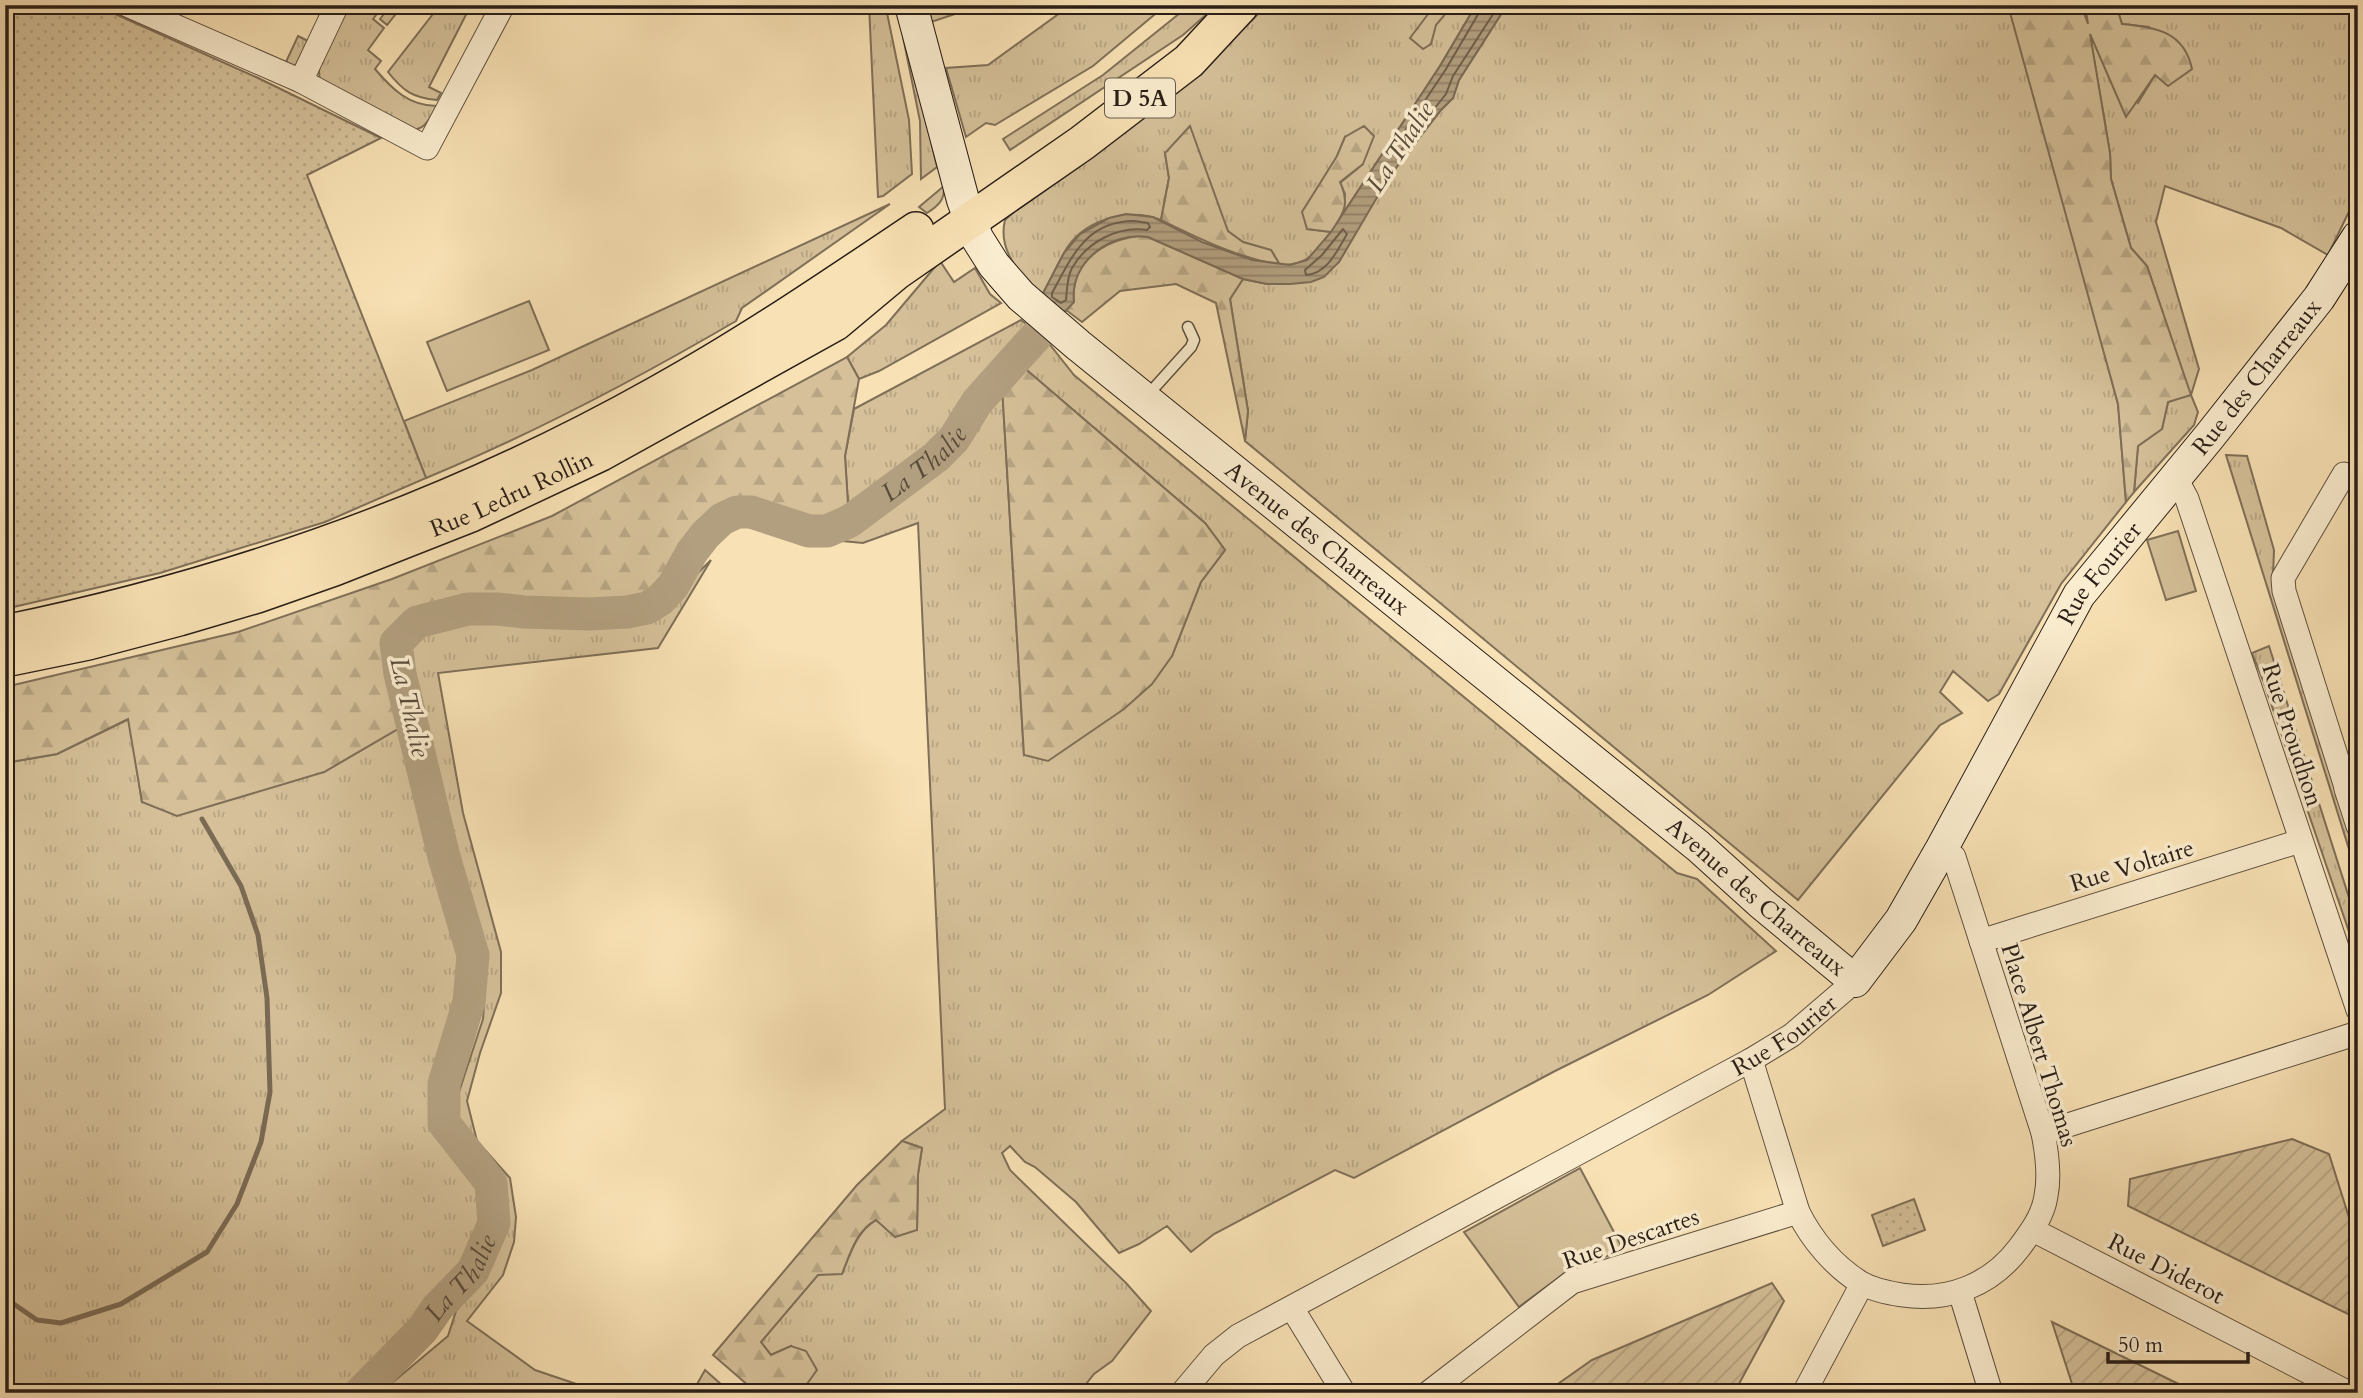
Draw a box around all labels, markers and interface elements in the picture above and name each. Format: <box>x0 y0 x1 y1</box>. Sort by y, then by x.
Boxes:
road number: D 5A <box>1105 78 1175 118</box>
water label: La Thalie <box>1358 94 1443 199</box>
street label: Rue des Charreaux <box>2184 292 2329 462</box>
water label: La Thalie <box>874 419 975 510</box>
street label: Rue Ledru Rollin <box>425 442 599 545</box>
street label: Avenue des Charreaux <box>1218 454 1416 623</box>
street label: Rue Fourier <box>2049 515 2149 631</box>
water label: La Thalie <box>382 654 439 761</box>
street label: Rue Proudhon <box>2253 659 2331 811</box>
street label: Avenue des Charreaux <box>1659 810 1854 984</box>
street label: Rue Voltaire <box>2066 831 2198 901</box>
street label: Place Albert Thomas <box>1992 939 2086 1151</box>
street label: Rue Fourier <box>1726 987 1844 1084</box>
street label: Rue Descartes <box>1558 1200 1704 1278</box>
street label: Rue Diderot <box>2102 1226 2230 1313</box>
water label: La Thalie <box>416 1228 505 1328</box>
scale bar <box>2108 1321 2248 1365</box>
text: 50 m <box>2118 1331 2163 1360</box>

